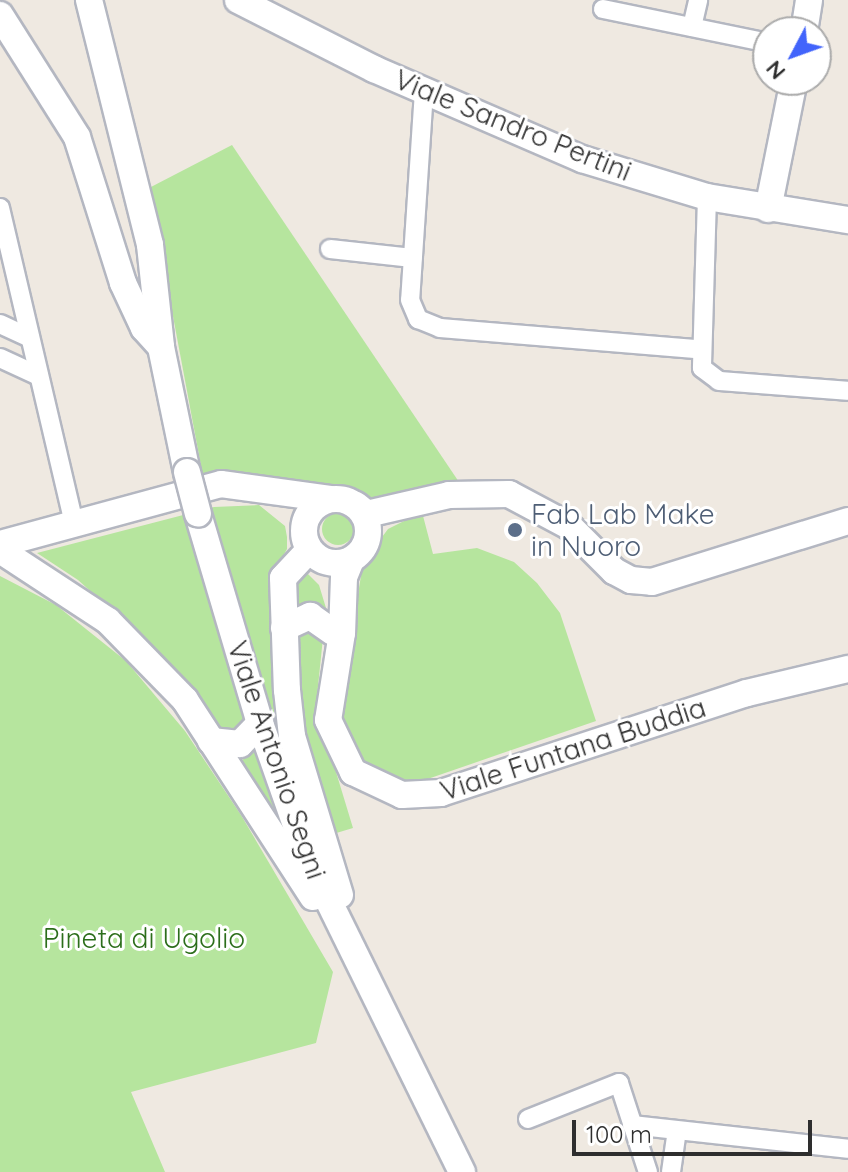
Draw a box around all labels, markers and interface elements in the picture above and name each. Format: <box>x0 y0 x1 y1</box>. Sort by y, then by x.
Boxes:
north arrow <box>752 16 832 96</box>
text: N <box>760 55 791 86</box>
street label: Viale Sandro Pertini <box>390 62 636 188</box>
place label: Fab Lab Make in Nuoro <box>531 497 715 563</box>
marker: Fab Lab Make in Nuoro <box>506 521 524 539</box>
street label: Viale Antonio Segni <box>220 637 334 883</box>
street label: Viale Funtana Buddia <box>436 690 710 808</box>
park label: Pineta di Ugolio <box>43 921 245 955</box>
scale bar <box>576 1104 816 1154</box>
text: 100 m <box>586 1119 652 1149</box>

